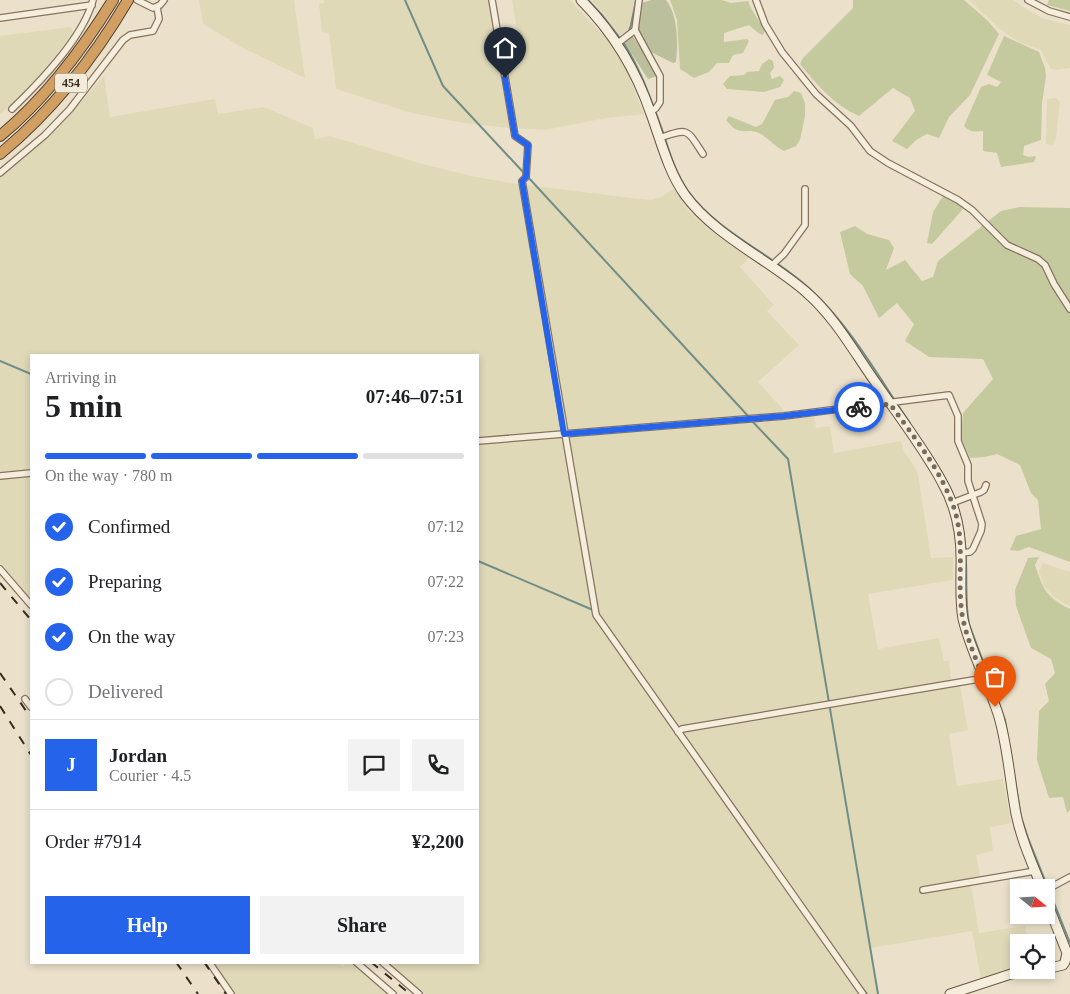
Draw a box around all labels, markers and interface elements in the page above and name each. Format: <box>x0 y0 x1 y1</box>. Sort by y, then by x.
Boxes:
pin <box>484 27 526 78</box>
icon: home <box>491 34 519 62</box>
road number: 454 <box>55 74 87 92</box>
text: Arriving in <box>45 369 117 386</box>
courier <box>834 382 884 432</box>
text: 07:46–07:51 <box>366 386 464 407</box>
text: 5 min <box>45 388 122 424</box>
icon: bike <box>845 393 873 421</box>
text: On the way · 780 m <box>45 467 173 484</box>
icon: check <box>45 513 73 541</box>
text: Confirmed <box>88 516 170 537</box>
text: 07:12 <box>428 518 464 535</box>
icon: check <box>45 568 73 596</box>
text: Preparing <box>88 571 162 592</box>
text: 07:22 <box>428 573 464 590</box>
icon: check <box>45 623 73 651</box>
text: On the way <box>88 626 176 647</box>
text: 07:23 <box>428 628 464 645</box>
pin <box>974 656 1016 707</box>
icon: bag <box>981 663 1009 691</box>
text: Delivered <box>88 681 163 702</box>
button: chat <box>348 739 400 791</box>
button: phone <box>412 739 464 791</box>
text: Jordan <box>109 745 167 766</box>
text: J <box>66 754 76 775</box>
text: Courier · 4.5 <box>109 767 191 784</box>
text: Order #7914 <box>45 831 142 852</box>
text: ¥2,200 <box>412 831 464 852</box>
north arrow <box>1010 879 1055 924</box>
map controls <box>1010 879 1055 979</box>
button: Help <box>45 896 250 954</box>
button: Share <box>260 896 464 954</box>
button: locate <box>1010 934 1055 979</box>

